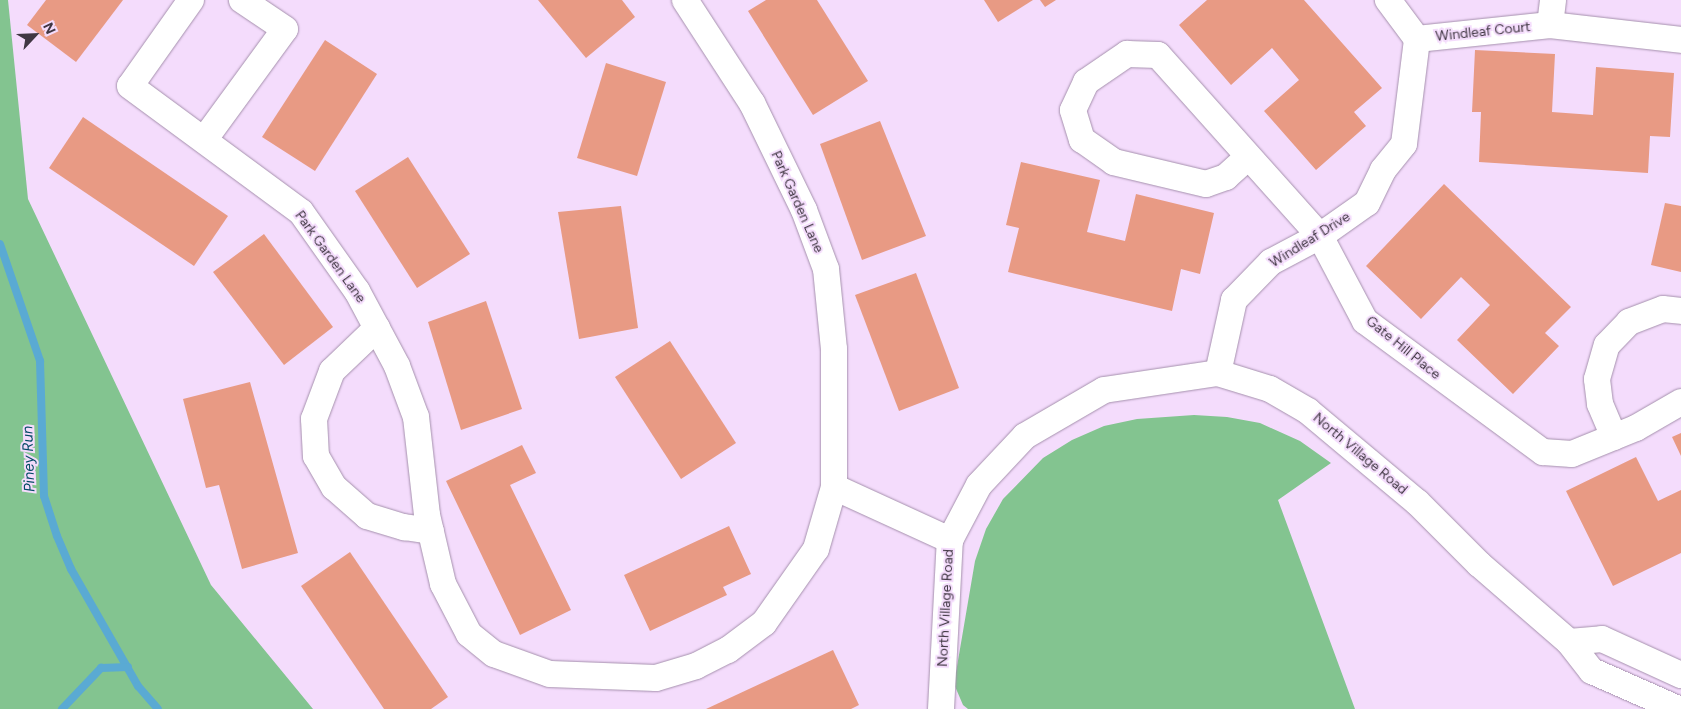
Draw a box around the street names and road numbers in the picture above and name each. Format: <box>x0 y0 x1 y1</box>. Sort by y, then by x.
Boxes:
street label: Windleaf Court <box>1435 19 1531 45</box>
street label: Park Garden Lane <box>767 149 827 255</box>
street label: Park Garden Lane <box>291 208 369 306</box>
street label: Windleaf Drive <box>1267 209 1353 271</box>
street label: Gate Hill Place <box>1362 313 1444 383</box>
street label: North Village Road <box>1309 410 1411 498</box>
street label: North Village Road <box>935 549 957 667</box>

